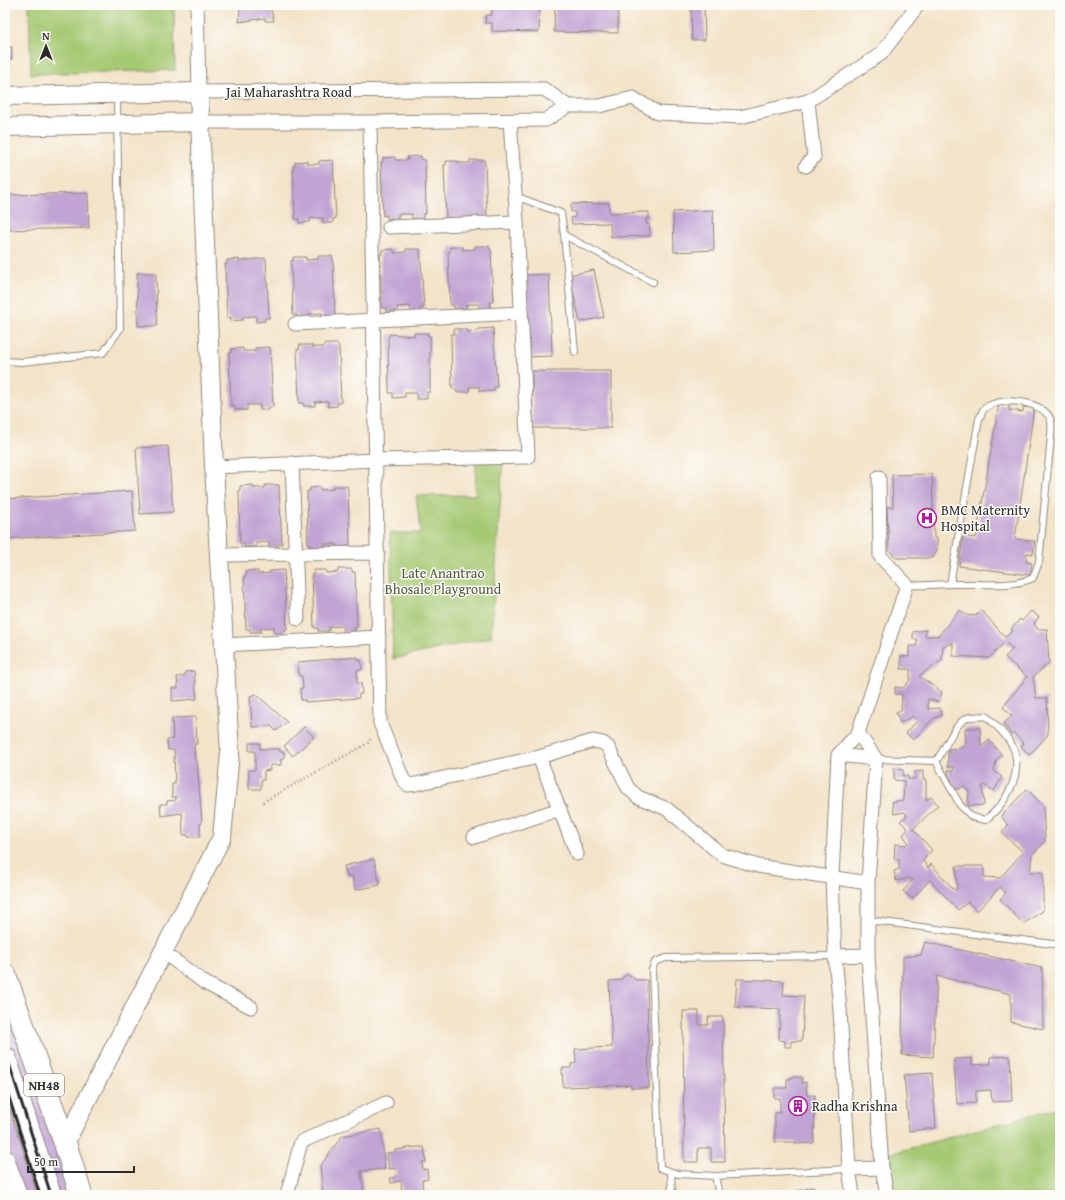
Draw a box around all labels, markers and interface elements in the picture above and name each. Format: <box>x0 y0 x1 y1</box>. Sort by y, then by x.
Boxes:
north arrow <box>26 26 66 66</box>
text: N <box>42 28 50 44</box>
street label: Jai Maharashtra Road <box>224 82 352 102</box>
place label: BMC Maternity Hospital <box>941 500 1030 536</box>
hospital icon: BMC Maternity Hospital <box>916 507 938 529</box>
park label: Late Anantrao Bhosale Playground <box>385 563 502 599</box>
road number: NH48 <box>24 1074 64 1096</box>
building icon: Radha Krishna <box>787 1095 809 1117</box>
place label: Radha Krishna <box>812 1096 898 1116</box>
scale bar <box>28 1148 134 1174</box>
text: 50 m <box>34 1153 58 1170</box>

